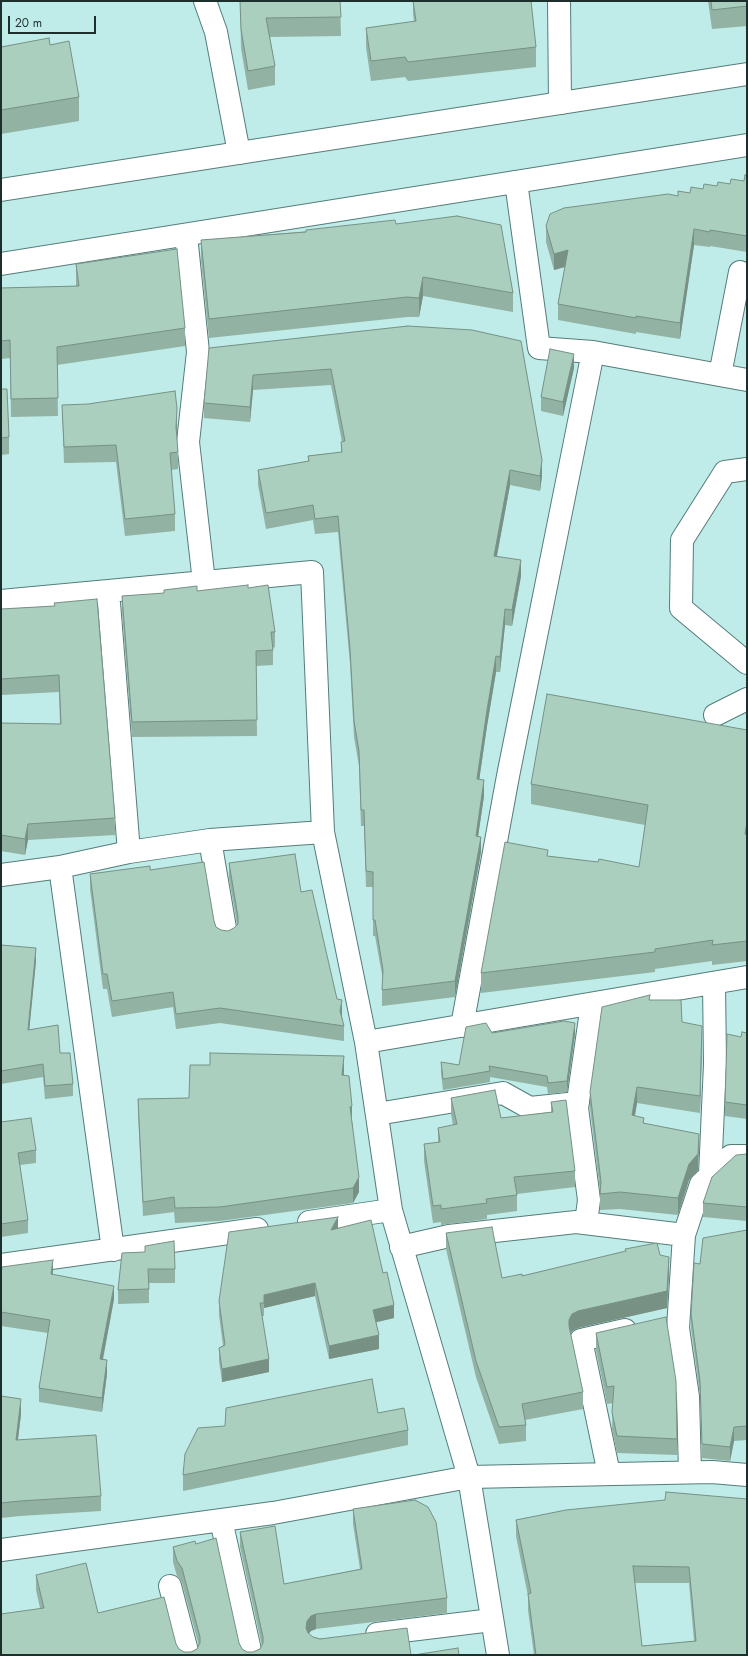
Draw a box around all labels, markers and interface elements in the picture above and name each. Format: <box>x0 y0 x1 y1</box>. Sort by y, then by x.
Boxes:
scale bar <box>10 8 98 34</box>
text: 20 m <box>15 14 42 32</box>

